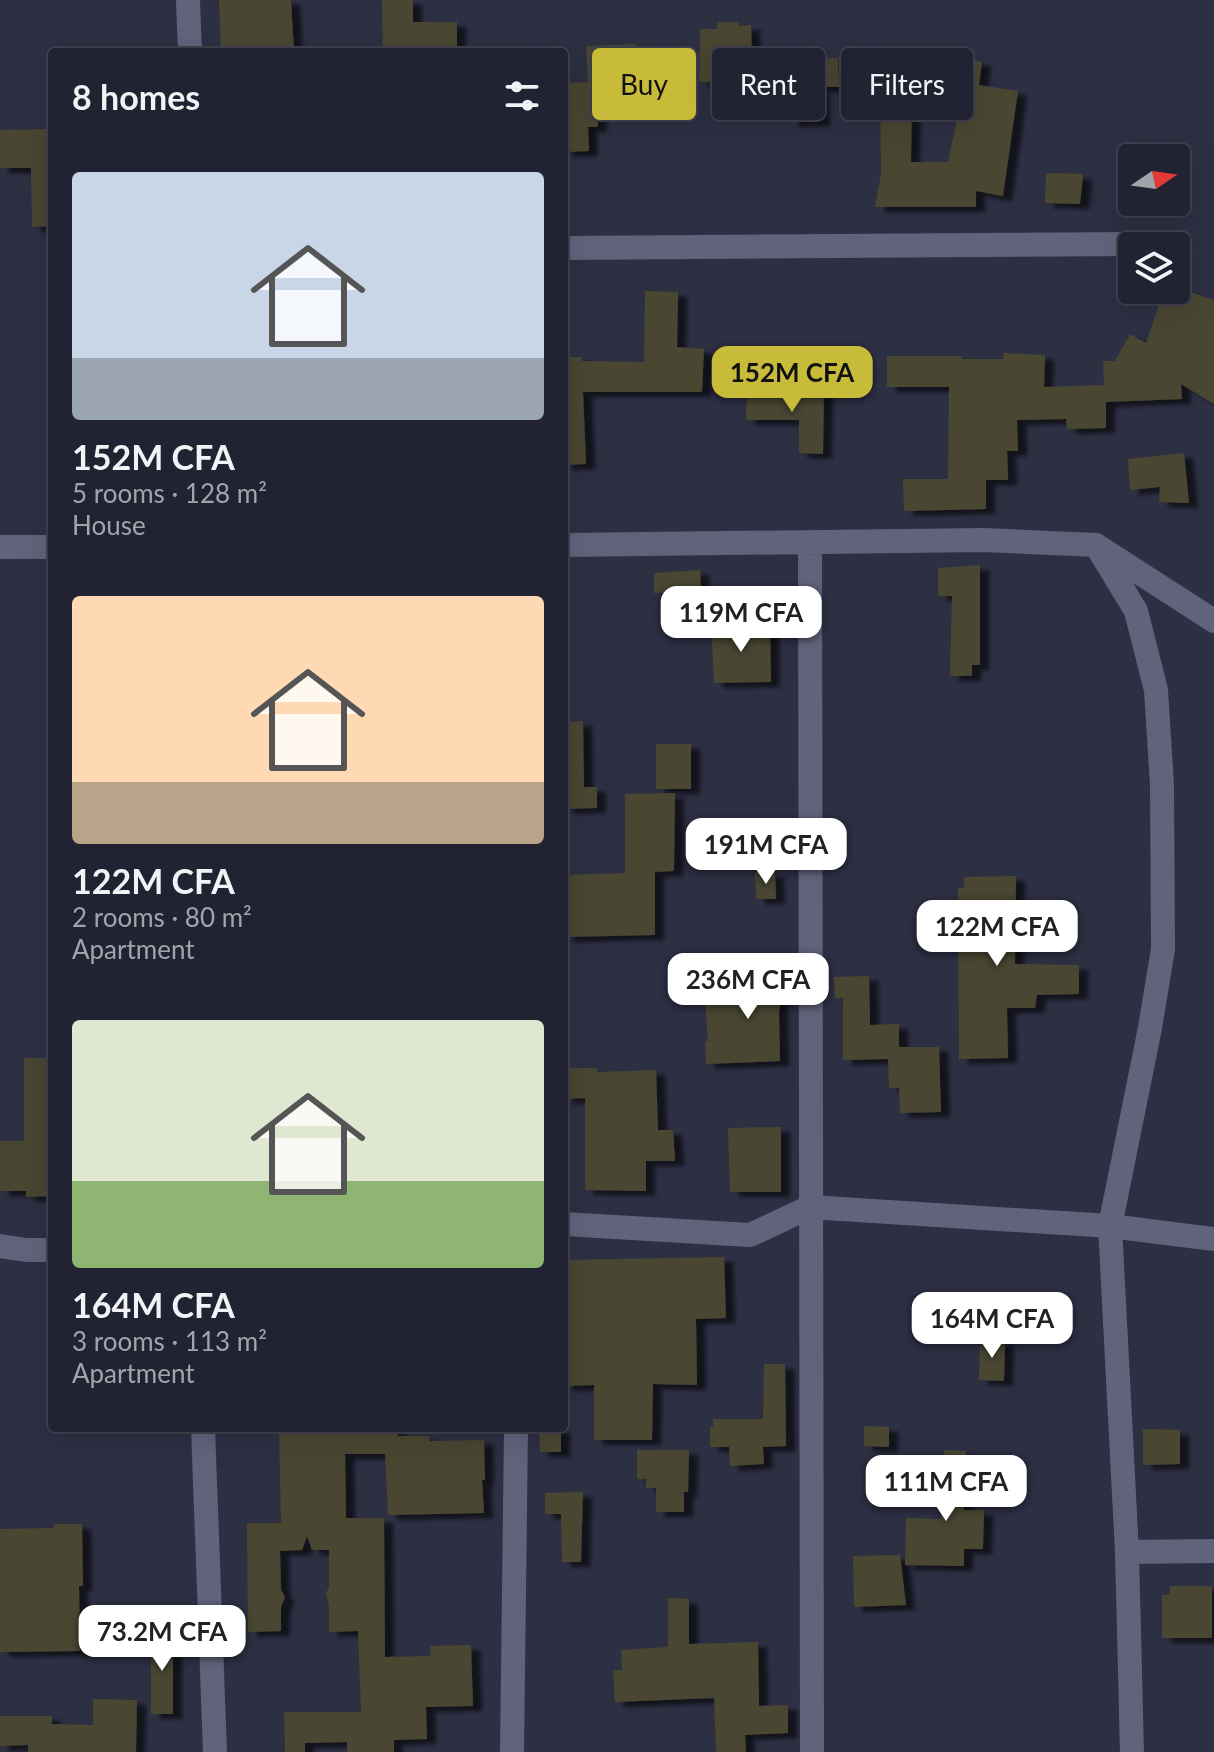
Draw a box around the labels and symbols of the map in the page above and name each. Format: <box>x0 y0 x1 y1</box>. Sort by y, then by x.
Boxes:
north arrow <box>1118 144 1190 216</box>
pin: 152M CFA <box>709 346 875 414</box>
pin: 119M CFA <box>658 586 824 654</box>
pin: 191M CFA <box>683 818 849 886</box>
pin: 122M CFA <box>914 900 1080 968</box>
pin: 236M CFA <box>665 953 831 1021</box>
pin: 164M CFA <box>909 1292 1075 1360</box>
pin: 111M CFA <box>863 1455 1029 1523</box>
pin: 73.2M CFA <box>70 1605 254 1673</box>

